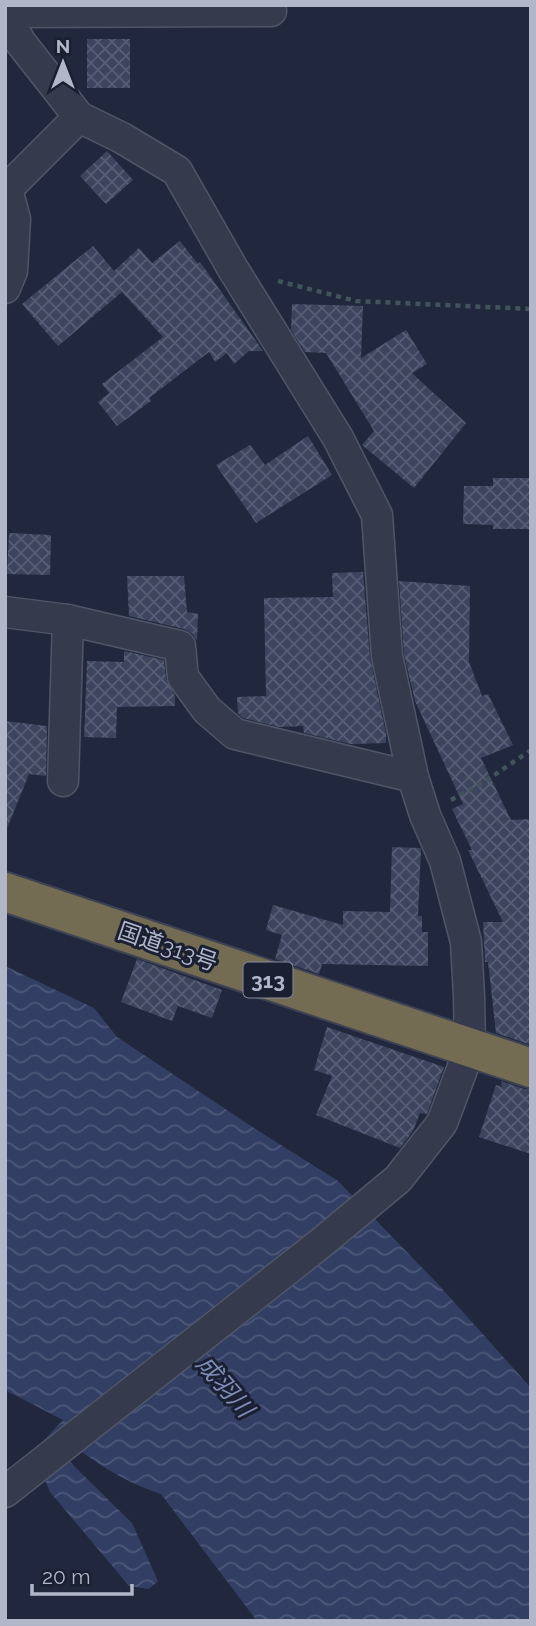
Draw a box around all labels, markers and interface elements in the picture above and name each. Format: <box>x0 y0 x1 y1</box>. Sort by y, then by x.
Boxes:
north arrow <box>28 28 98 98</box>
text: N <box>56 35 70 57</box>
street label: 国道313号 <box>115 916 221 976</box>
road number: 313 <box>244 962 292 998</box>
water label: 成羽川 <box>190 1349 262 1425</box>
scale bar <box>32 1552 131 1596</box>
text: 20 m <box>42 1564 90 1589</box>

